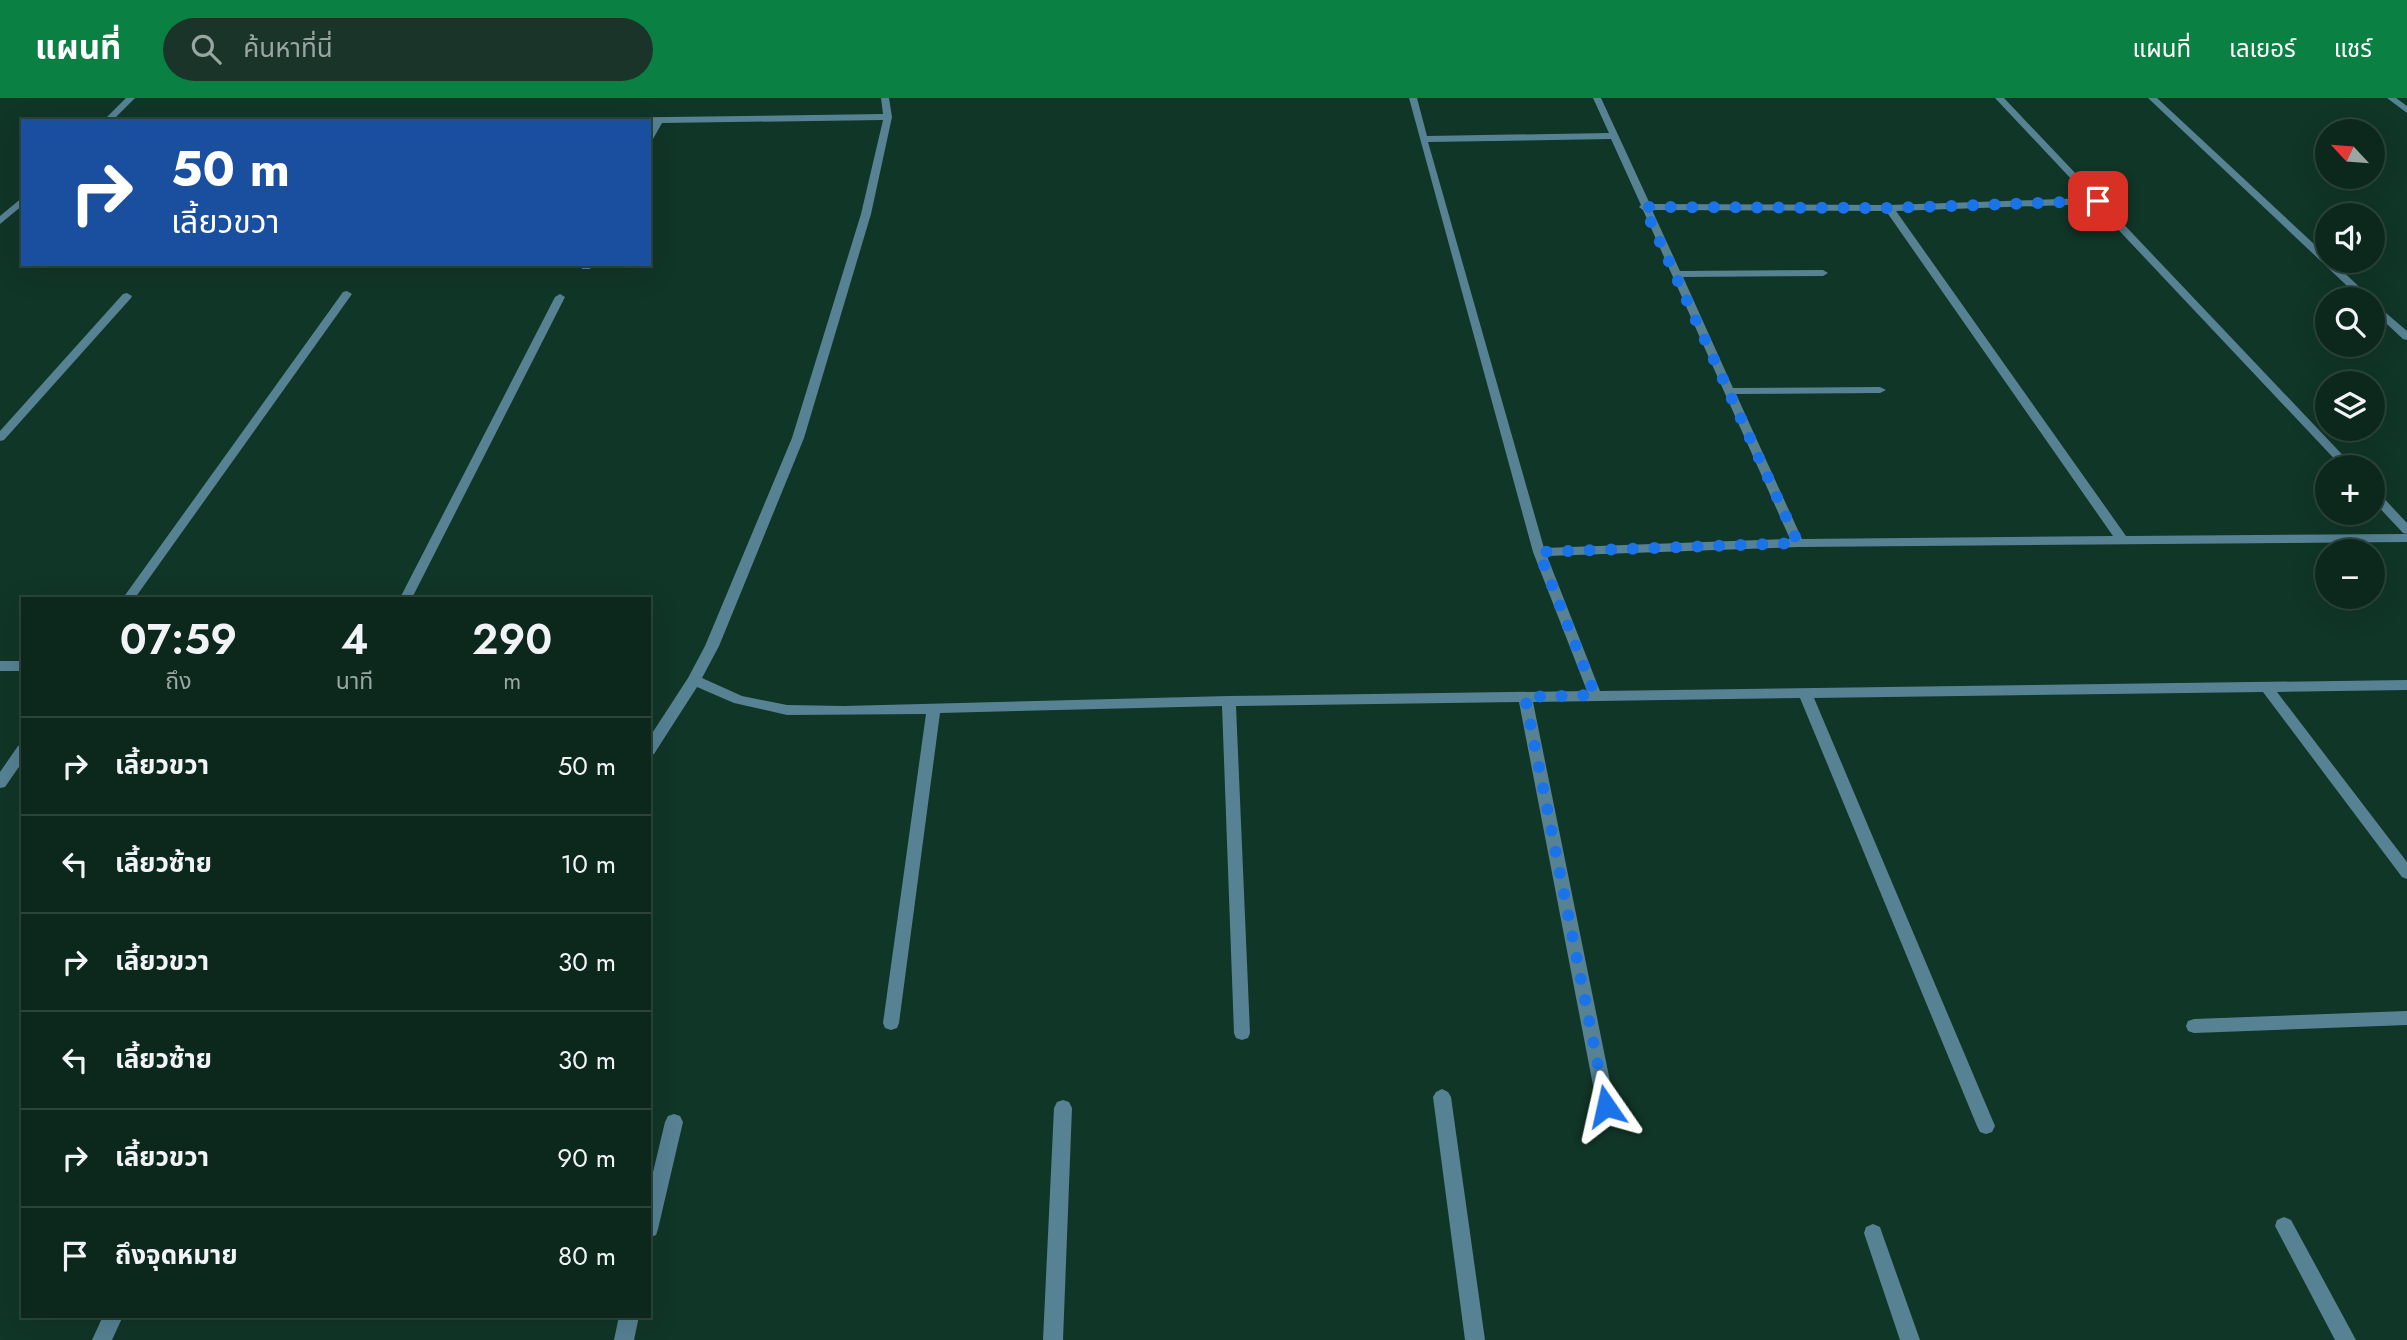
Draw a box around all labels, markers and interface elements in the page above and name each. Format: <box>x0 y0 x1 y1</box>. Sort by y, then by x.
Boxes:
search box <box>163 18 653 81</box>
text: แผนที่ <box>35 24 121 71</box>
text: ค้นหาที่นี่ <box>243 29 333 67</box>
icon: search <box>187 30 225 68</box>
text: แผนที่ <box>2133 31 2191 66</box>
text: เลเยอร์ <box>2229 31 2296 66</box>
text: แชร์ <box>2334 31 2372 66</box>
north arrow <box>2315 119 2385 189</box>
map controls <box>2315 119 2385 609</box>
text: 50 m <box>171 134 290 204</box>
icon: right <box>56 147 147 238</box>
pin <box>2068 171 2128 231</box>
icon: arrive <box>2079 182 2117 220</box>
text: เลี้ยวขวา <box>171 199 279 245</box>
button: sound <box>2315 203 2385 273</box>
button: search <box>2315 287 2385 357</box>
button: layers <box>2315 371 2385 441</box>
button: + <box>2315 455 2385 525</box>
button: − <box>2315 539 2385 609</box>
text: 07:59 <box>120 609 237 670</box>
text: 4 <box>341 609 368 670</box>
text: 290 <box>472 609 552 670</box>
text: ถึง <box>165 664 192 698</box>
text: นาที <box>336 664 373 698</box>
text: m <box>503 664 521 698</box>
text: เลี้ยวขวา <box>115 746 209 784</box>
icon: right <box>56 747 94 785</box>
text: 50 m <box>558 747 616 785</box>
text: เลี้ยวซ้าย <box>115 844 212 882</box>
icon: left <box>56 845 94 883</box>
text: 10 m <box>561 845 616 883</box>
text: เลี้ยวขวา <box>115 942 209 980</box>
icon: right <box>56 943 94 981</box>
text: 30 m <box>558 943 616 981</box>
text: เลี้ยวซ้าย <box>115 1040 212 1078</box>
icon: left <box>56 1041 94 1079</box>
text: 30 m <box>558 1041 616 1079</box>
position arrow <box>1569 1069 1643 1143</box>
text: เลี้ยวขวา <box>115 1138 209 1176</box>
icon: right <box>56 1139 94 1177</box>
text: 90 m <box>557 1139 616 1177</box>
text: ถึงจุดหมาย <box>115 1236 238 1274</box>
icon: arrive <box>56 1237 94 1275</box>
text: 80 m <box>558 1237 616 1275</box>

